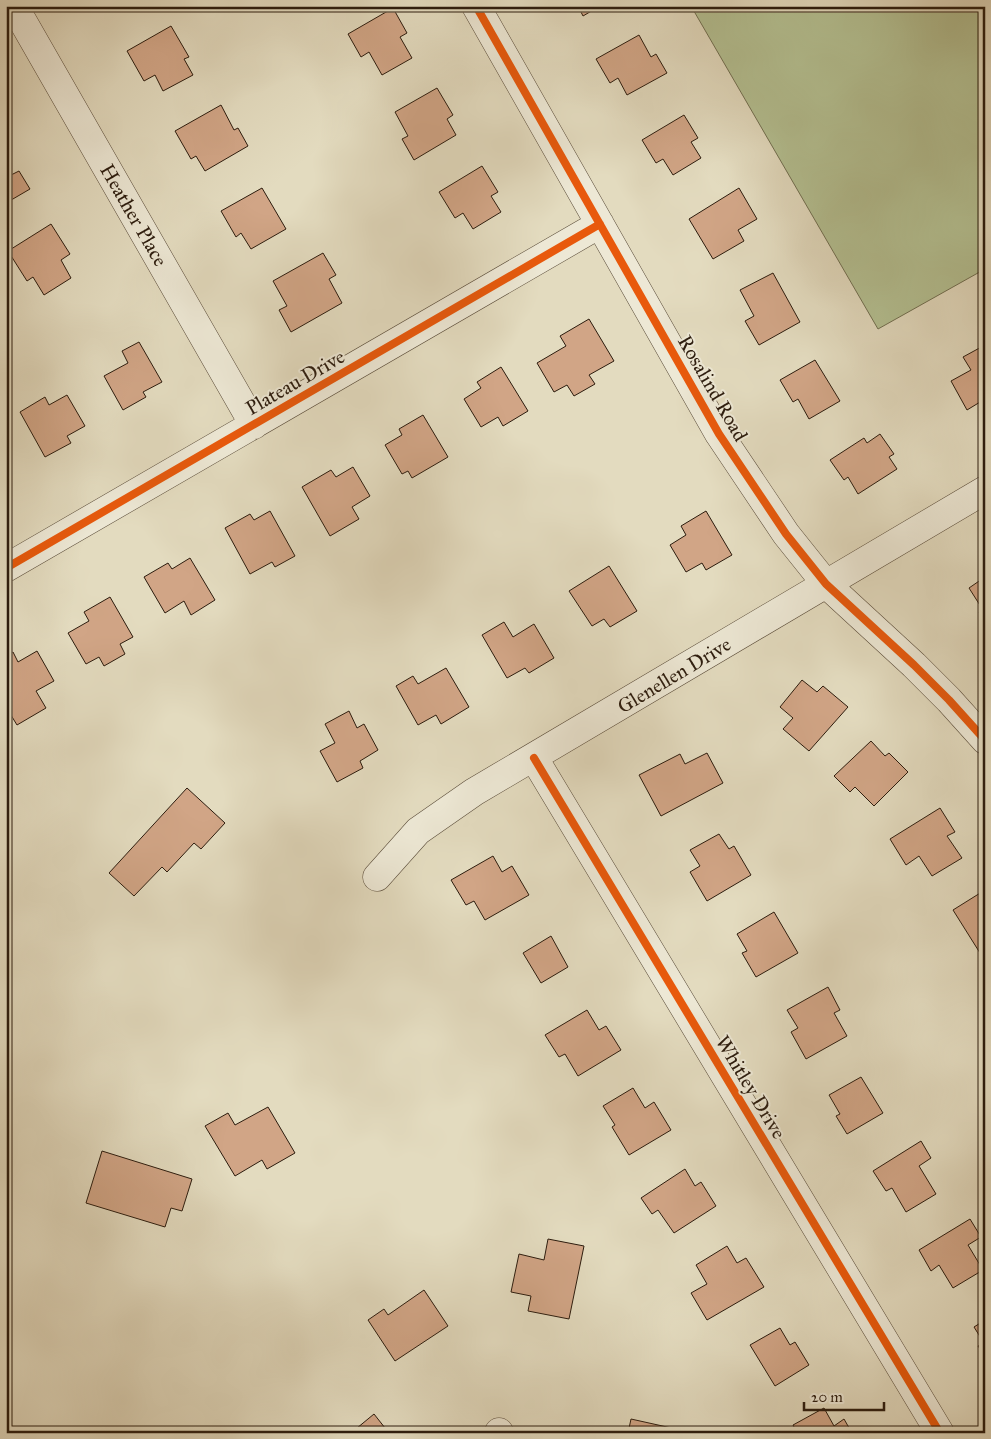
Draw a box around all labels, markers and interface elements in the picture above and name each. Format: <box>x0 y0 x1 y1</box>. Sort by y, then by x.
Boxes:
street label: Heather Place <box>95 160 173 270</box>
street label: Rosalind Road <box>673 331 753 445</box>
street label: Plateau Drive <box>241 344 349 420</box>
street label: Glenellen Drive <box>613 632 735 718</box>
street label: Whitley Drive <box>711 1031 791 1143</box>
scale bar <box>804 1379 884 1411</box>
text: 20 m <box>811 1388 843 1406</box>

